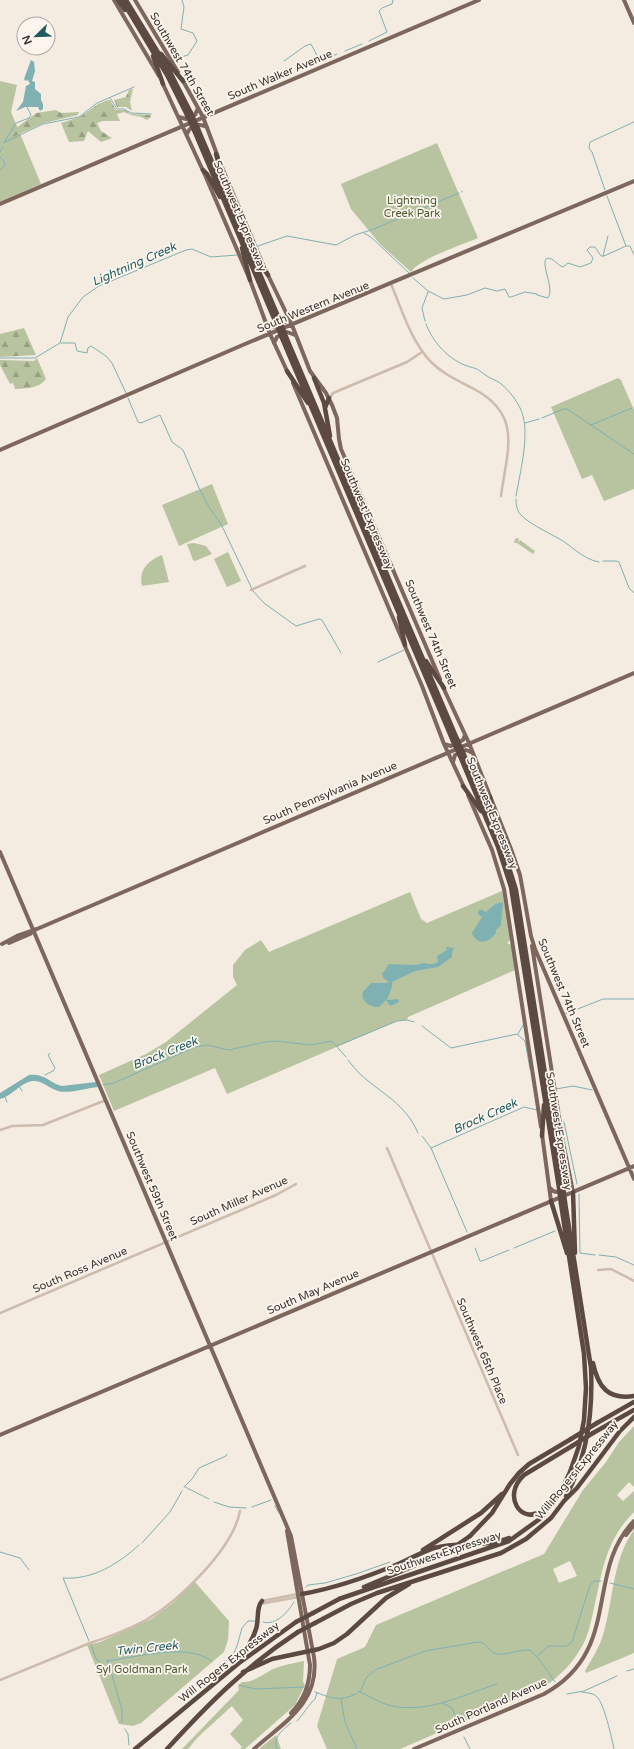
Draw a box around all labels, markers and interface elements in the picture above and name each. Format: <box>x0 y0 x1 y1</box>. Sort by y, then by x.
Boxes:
street label: Southwest 74th Street <box>147 10 217 118</box>
north arrow <box>16 16 56 56</box>
text: N <box>20 33 35 46</box>
street label: South Walker Avenue <box>226 47 334 103</box>
street label: Southwest Expressway <box>211 158 269 274</box>
park label: Lightning Creek Park <box>384 194 440 220</box>
water label: Lightning Creek <box>90 239 179 289</box>
street label: South Western Avenue <box>255 279 371 335</box>
street label: Southwest Expressway <box>338 456 396 572</box>
street label: Southwest 74th Street <box>402 578 460 690</box>
street label: Southwest Expressway <box>464 755 520 871</box>
street label: South Pennsylvania Avenue <box>261 759 399 827</box>
street label: Southwest 74th Street <box>535 937 593 1049</box>
water label: Brock Creek <box>130 1033 201 1072</box>
street label: Southwest Expressway <box>543 1071 575 1191</box>
water label: Brock Creek <box>451 1095 521 1136</box>
street label: Southwest 59th Street <box>123 1130 181 1242</box>
street label: South Miller Avenue <box>188 1174 290 1228</box>
street label: South Ross Avenue <box>31 1244 129 1296</box>
street label: South May Avenue <box>265 1267 361 1317</box>
street label: Southwest 65th Place <box>454 1296 510 1406</box>
street label: Will Rogers Expressway <box>533 1418 621 1522</box>
street label: Southwest Expressway <box>385 1528 503 1578</box>
street label: Will Rogers Expressway <box>176 1619 282 1705</box>
water label: Twin Creek <box>115 1638 180 1658</box>
park label: Syl Goldman Park <box>96 1663 188 1676</box>
street label: South Portland Avenue <box>433 1675 549 1737</box>

